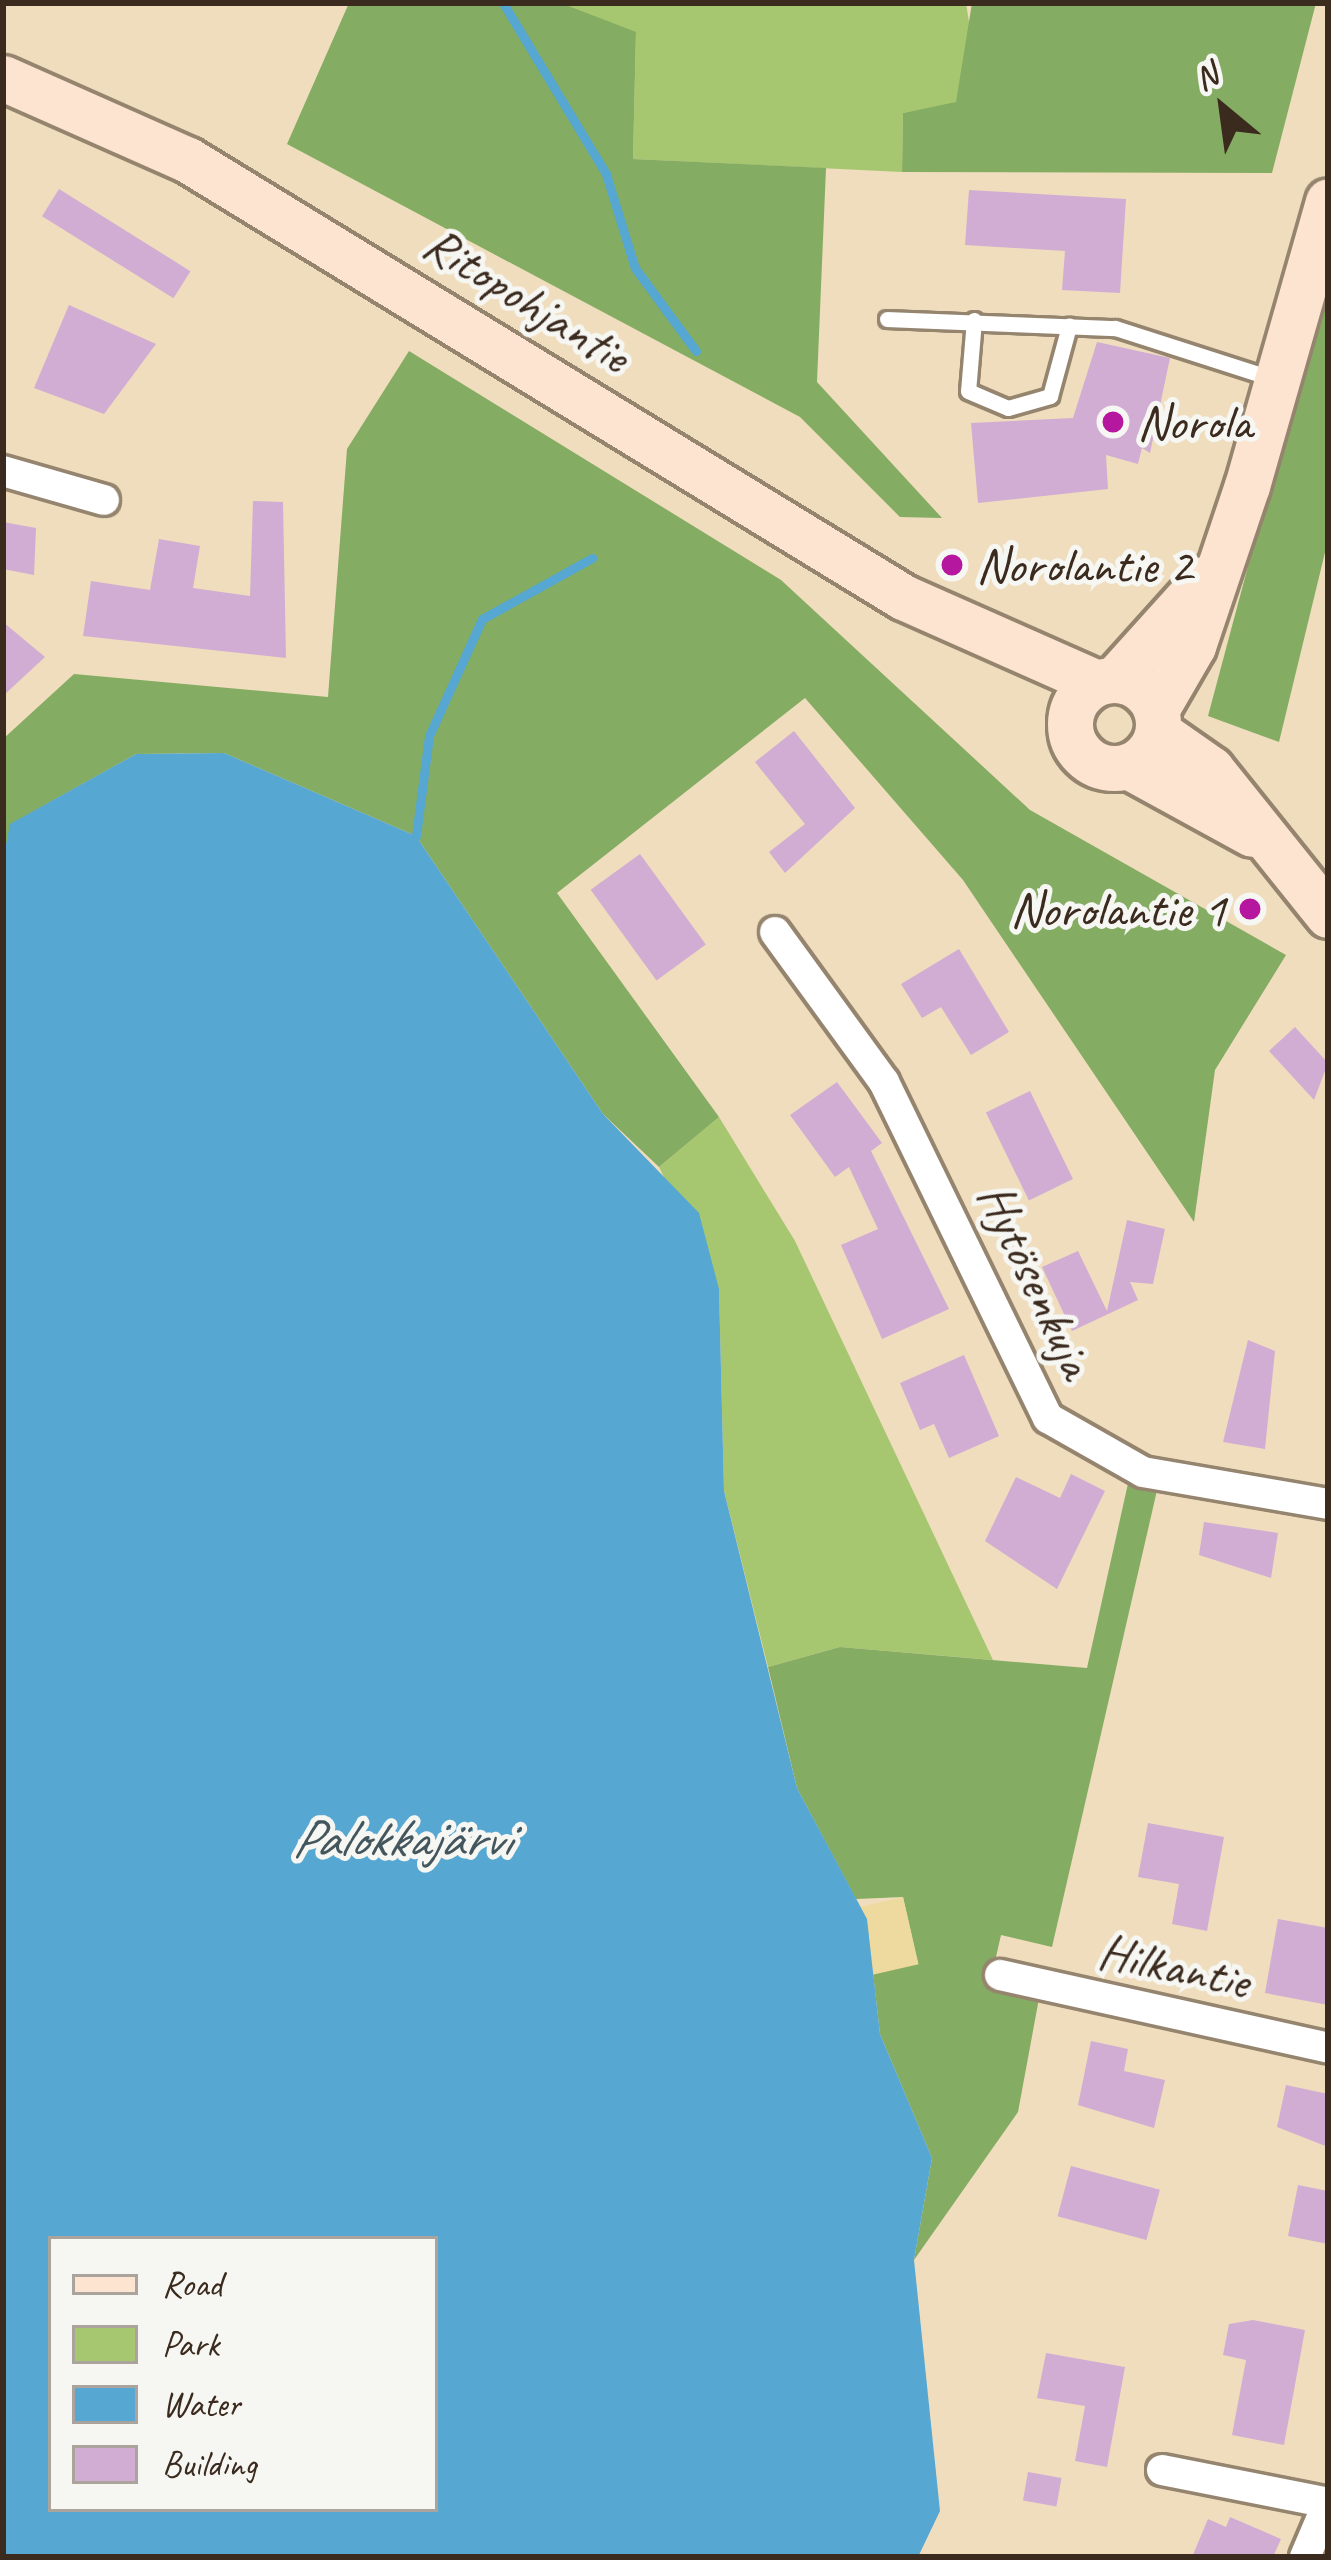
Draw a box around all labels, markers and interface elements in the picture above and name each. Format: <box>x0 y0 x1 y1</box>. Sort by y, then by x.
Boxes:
north arrow <box>1163 48 1283 168</box>
text: N <box>1186 53 1225 100</box>
street label: Ritopohjantie <box>413 212 641 386</box>
place label: Norola <box>1137 391 1251 453</box>
marker: Norola <box>1100 409 1126 435</box>
place label: Norolantie 2 <box>976 534 1192 596</box>
marker: Norolantie 2 <box>939 552 965 578</box>
place label: Norolantie 1 <box>1010 878 1226 940</box>
marker: Norolantie 1 <box>1237 896 1263 922</box>
street label: Hytösenkuja <box>964 1173 1108 1387</box>
water label: Palokkajärvi <box>292 1806 510 1870</box>
street label: Hilkantie <box>1093 1920 1255 2012</box>
legend <box>48 2236 438 2512</box>
text: Road <box>162 2261 222 2307</box>
text: Park <box>162 2321 219 2367</box>
text: Water <box>162 2381 240 2427</box>
text: Building <box>162 2441 257 2487</box>

